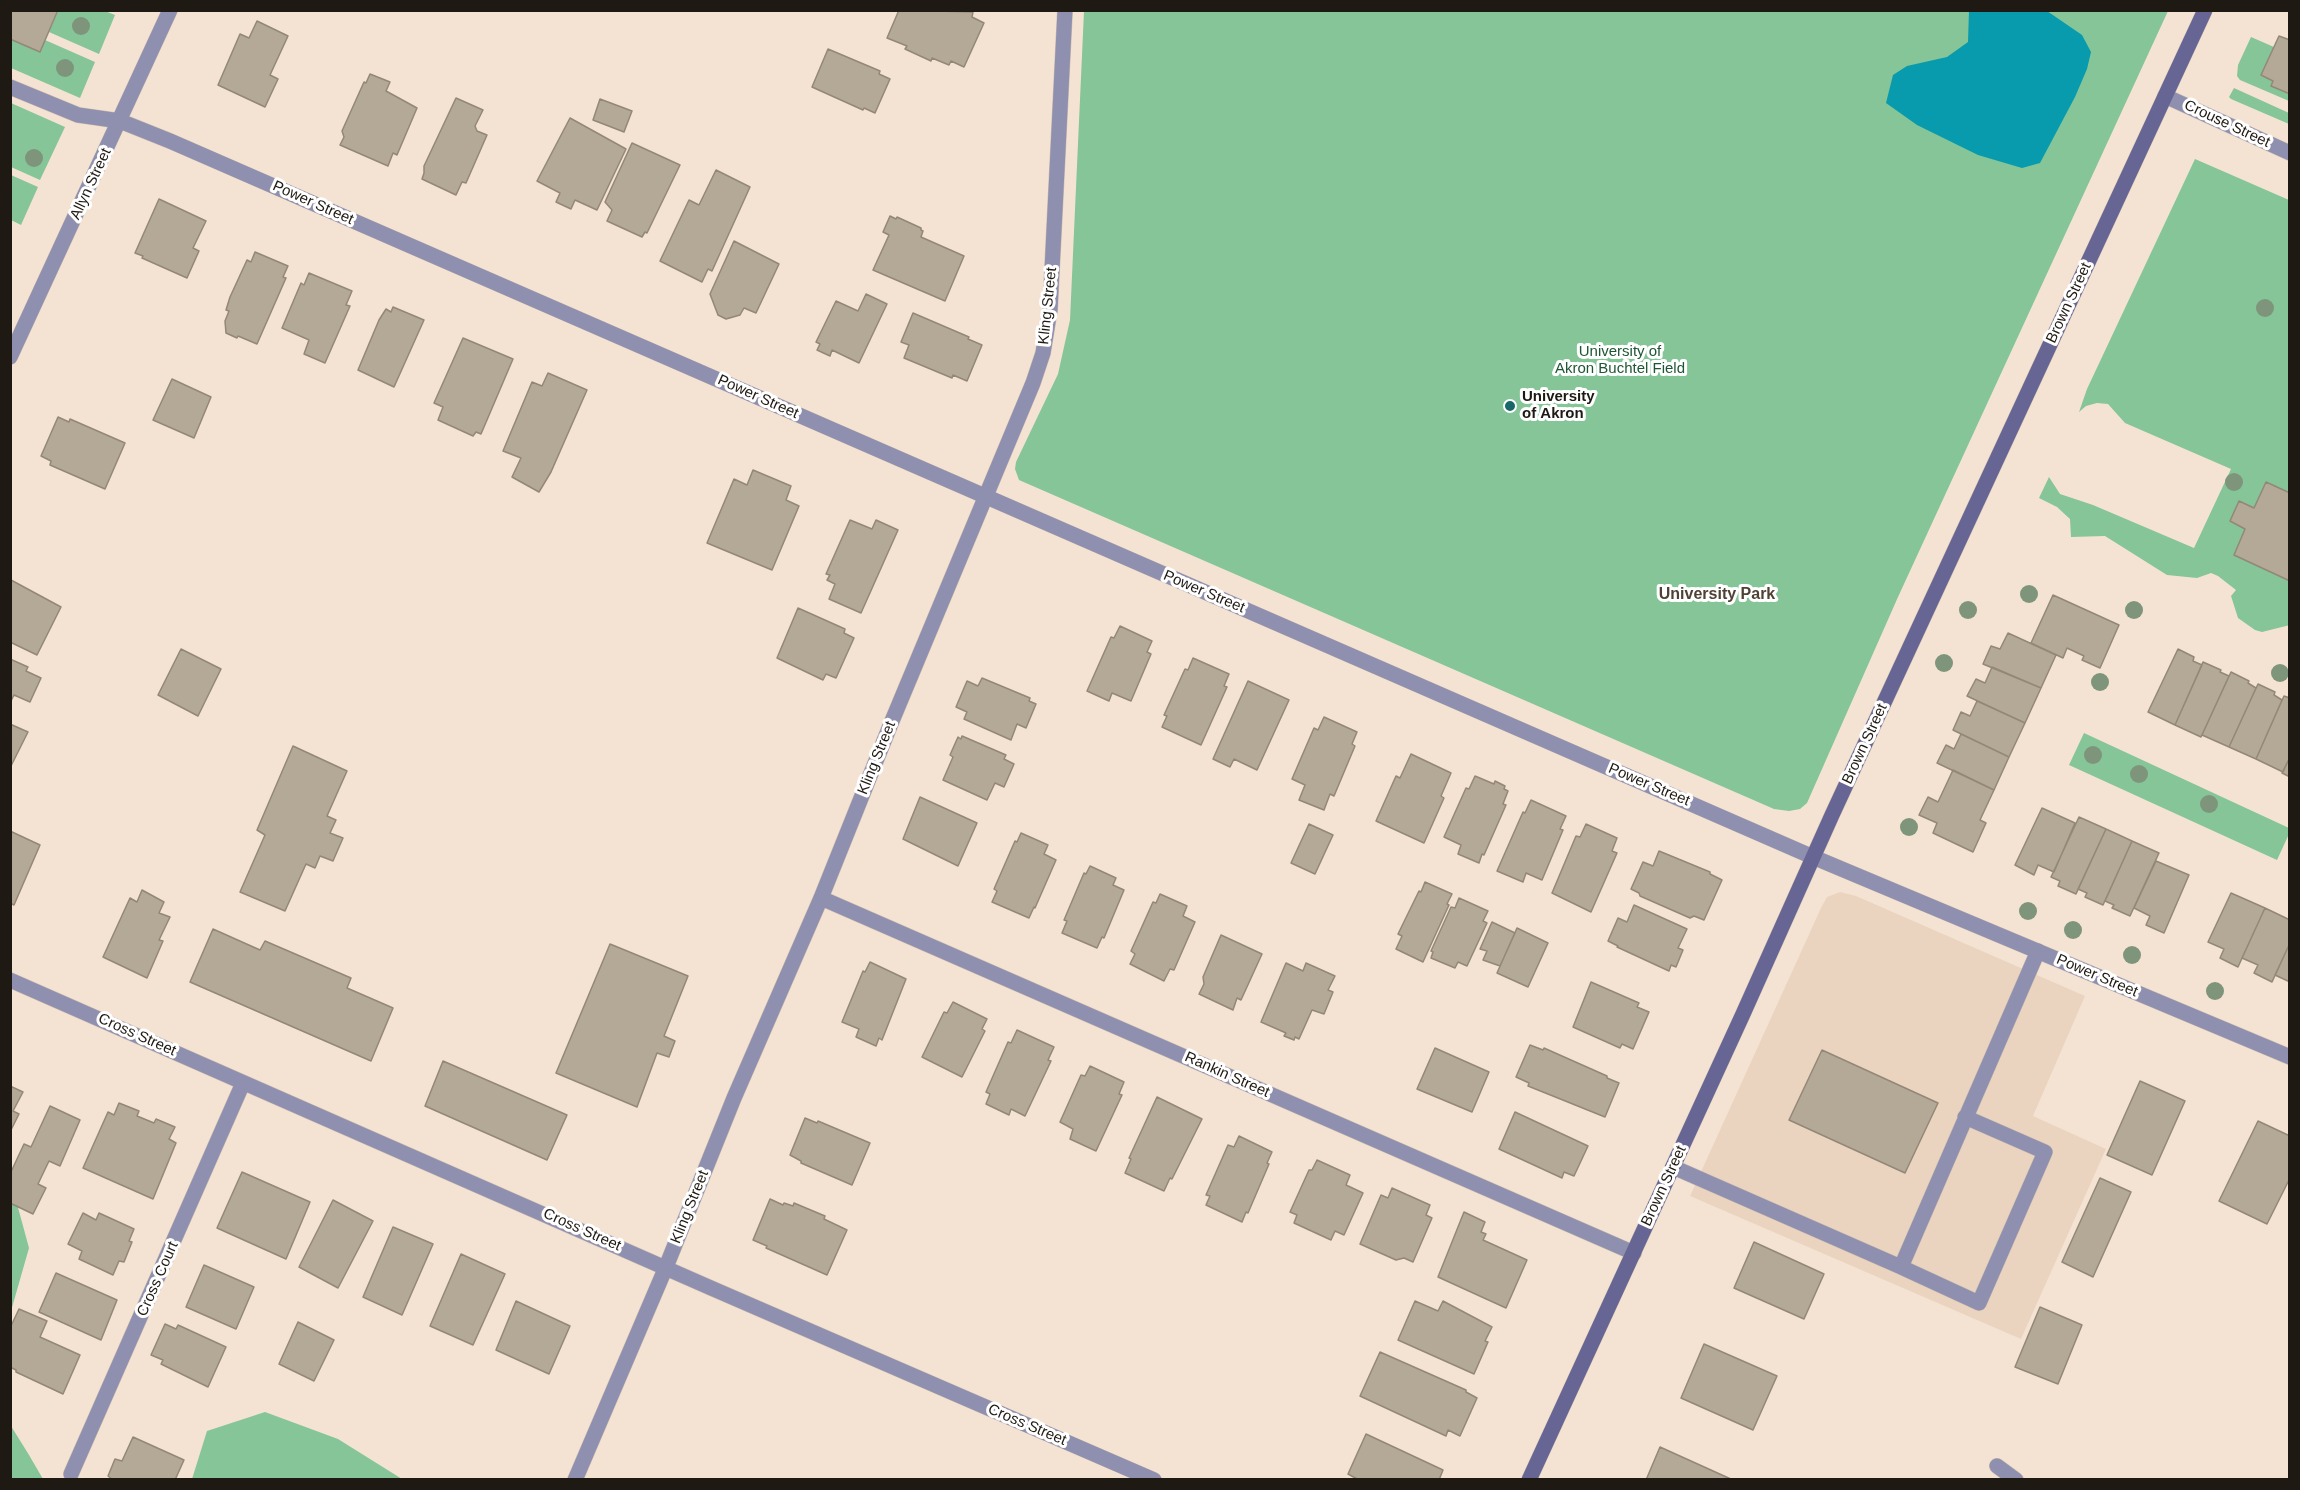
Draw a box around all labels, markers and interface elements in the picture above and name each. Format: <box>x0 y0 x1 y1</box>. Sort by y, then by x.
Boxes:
street label: Crouse Street <box>2181 96 2273 152</box>
street label: Allyn Street <box>67 145 115 223</box>
street label: Power Street <box>270 177 356 229</box>
street label: Brown Street <box>2043 260 2095 346</box>
street label: Kling Street <box>1035 267 1061 345</box>
park label: University of Akron Buchtel Field <box>1555 343 1685 378</box>
street label: Power Street <box>715 371 801 423</box>
place label: University of Akron <box>1522 388 1595 423</box>
marker: University of Akron <box>1503 399 1517 413</box>
street label: Power Street <box>1161 567 1247 617</box>
district label: University Park <box>1659 585 1775 605</box>
street label: Brown Street <box>1839 701 1891 787</box>
street label: Kling Street <box>854 719 900 797</box>
street label: Power Street <box>1606 760 1692 810</box>
street label: Power Street <box>2054 951 2140 1001</box>
street label: Cross Street <box>95 1010 179 1060</box>
street label: Rankin Street <box>1182 1048 1272 1102</box>
street label: Brown Street <box>1638 1143 1690 1229</box>
street label: Kling Street <box>667 1168 713 1246</box>
street label: Cross Street <box>540 1205 624 1255</box>
street label: Cross Court <box>134 1239 182 1319</box>
street label: Cross Street <box>985 1400 1069 1450</box>

